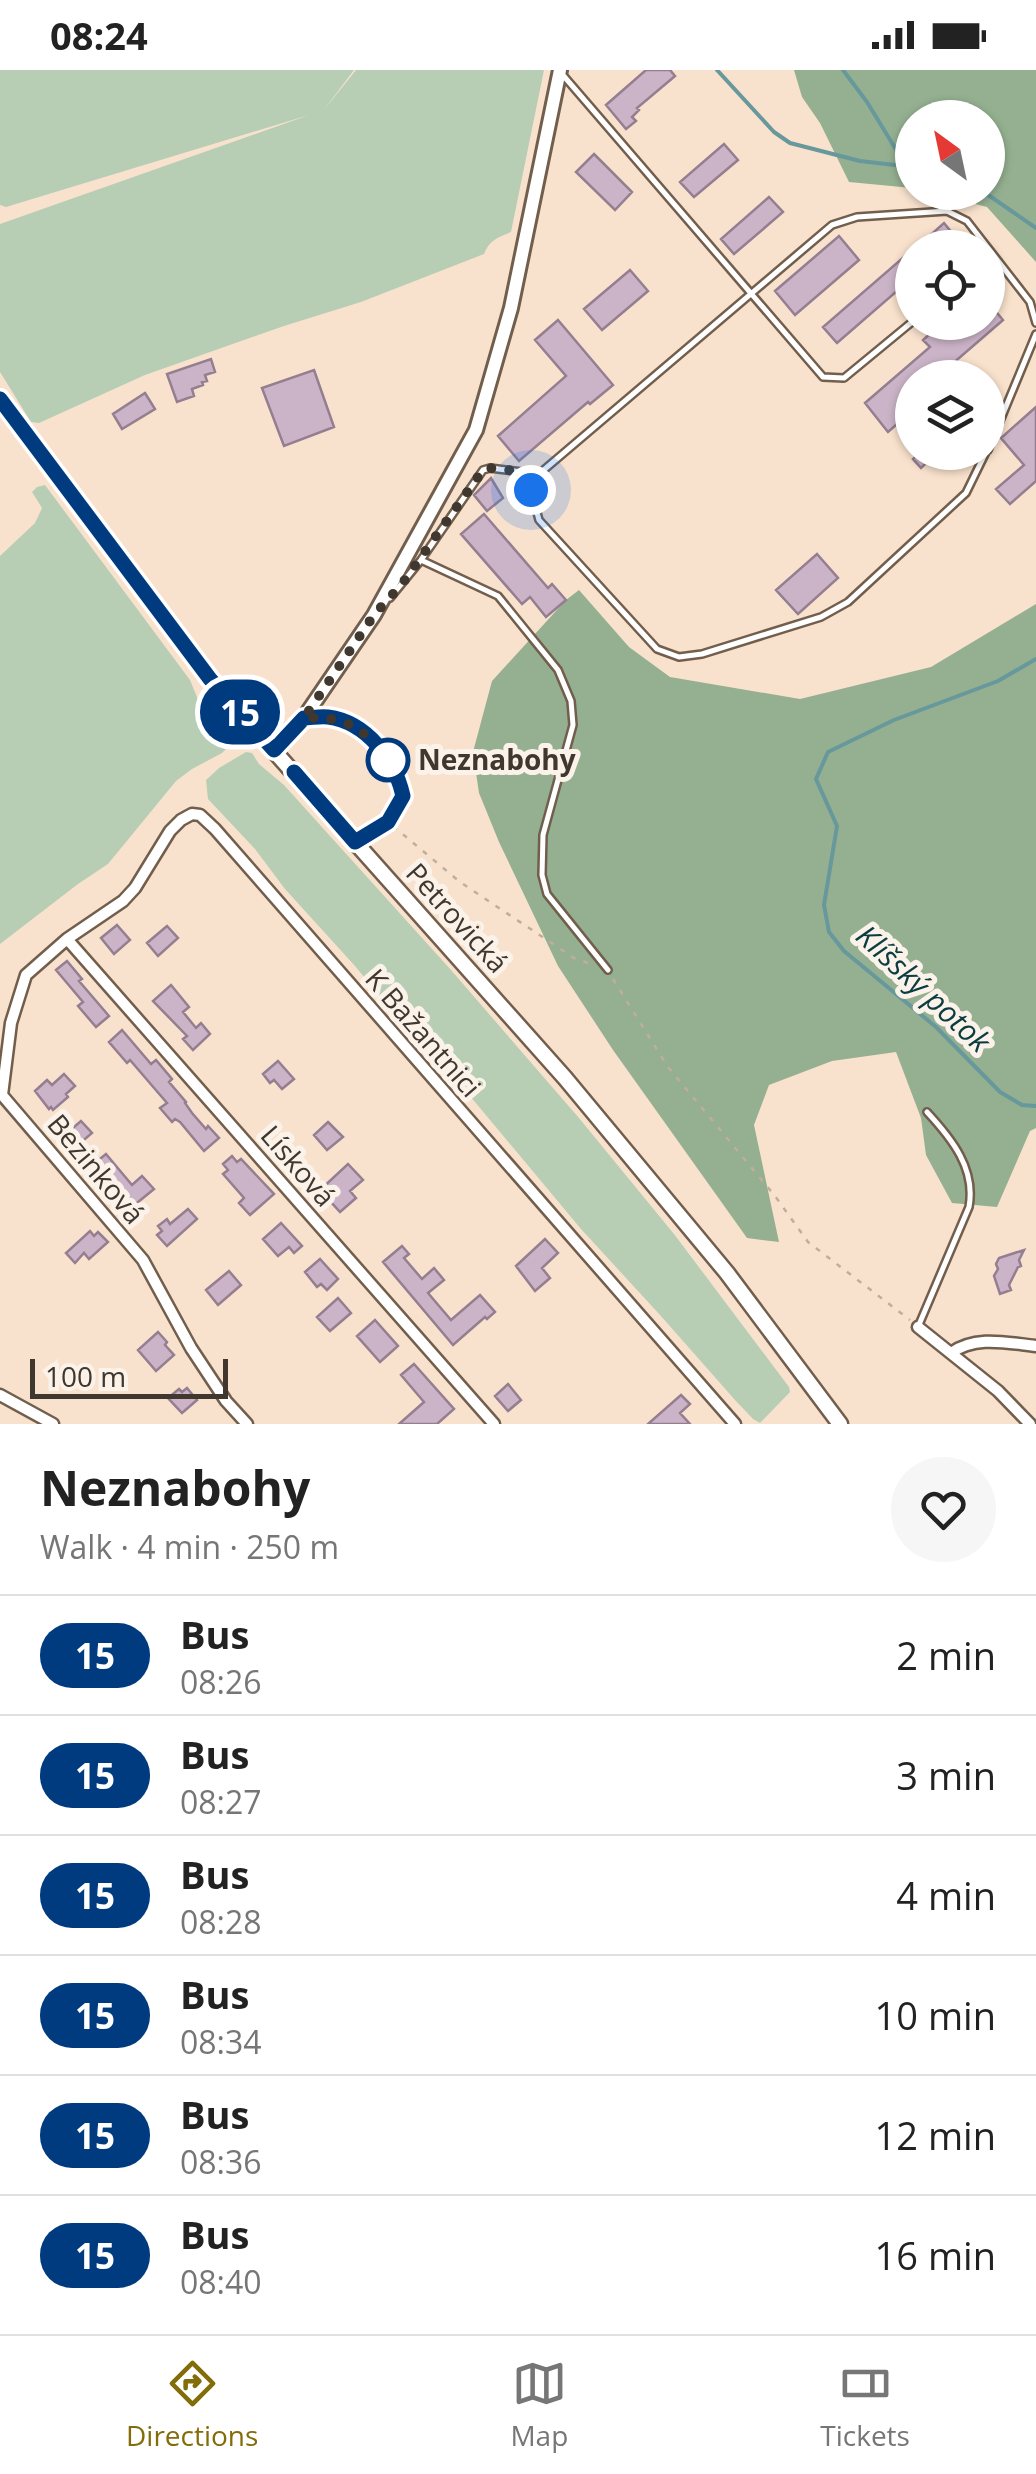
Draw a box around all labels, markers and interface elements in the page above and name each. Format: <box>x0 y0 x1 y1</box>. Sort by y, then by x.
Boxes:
text: 08:24 <box>50 9 148 61</box>
north arrow <box>895 100 1005 210</box>
map controls <box>895 100 1005 470</box>
button: locate <box>895 230 1005 340</box>
button: layers <box>895 360 1005 470</box>
your location <box>506 465 556 515</box>
line badge: 15 <box>195 680 285 744</box>
text: 15 <box>220 689 260 736</box>
marker: Neznabohy <box>367 739 409 781</box>
place label: Neznabohy <box>418 740 576 778</box>
street label: Petrovická <box>398 854 517 980</box>
water label: Klíšský potok <box>848 915 1001 1062</box>
street label: K Bažantnici <box>357 960 490 1105</box>
street label: Bezinková <box>40 1105 154 1231</box>
street label: Lísková <box>253 1117 345 1214</box>
scale bar <box>30 1354 228 1398</box>
text: 100 m <box>45 1357 126 1395</box>
text: Neznabohy <box>40 1455 310 1520</box>
button: heart <box>891 1457 996 1562</box>
text: Walk · 4 min · 250 m <box>40 1525 339 1568</box>
text: Bus <box>180 1608 249 1660</box>
text: 2 min <box>896 1629 996 1681</box>
text: 15 <box>75 1632 115 1679</box>
text: 08:26 <box>180 1660 262 1703</box>
text: Bus <box>180 1728 249 1780</box>
text: 3 min <box>896 1749 996 1801</box>
text: 15 <box>75 1752 115 1799</box>
text: 08:27 <box>180 1780 262 1823</box>
text: Bus <box>180 1848 249 1900</box>
text: 4 min <box>896 1869 996 1921</box>
text: 15 <box>75 1872 115 1919</box>
text: 08:28 <box>180 1900 262 1943</box>
text: Bus <box>180 1968 249 2020</box>
text: 10 min <box>875 1989 996 2041</box>
text: 15 <box>75 1992 115 2039</box>
text: 08:34 <box>180 2020 262 2063</box>
text: Bus <box>180 2088 249 2140</box>
text: 12 min <box>875 2109 996 2161</box>
text: 15 <box>75 2112 115 2159</box>
text: 08:36 <box>180 2140 262 2183</box>
text: Bus <box>180 2208 249 2260</box>
text: 16 min <box>875 2229 996 2281</box>
text: 15 <box>75 2232 115 2279</box>
text: 08:40 <box>180 2260 262 2303</box>
tab: Directions <box>126 2356 258 2454</box>
tab: Map <box>510 2356 568 2454</box>
tab: Tickets <box>820 2356 910 2454</box>

